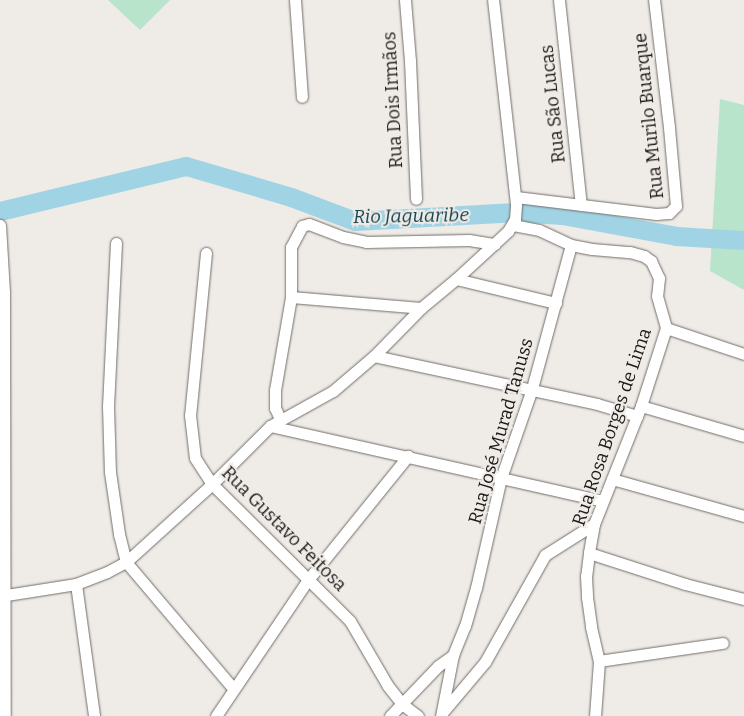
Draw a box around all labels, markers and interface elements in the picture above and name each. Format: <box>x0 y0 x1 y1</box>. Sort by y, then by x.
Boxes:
street label: Rua Dois Irmãos <box>379 31 407 169</box>
street label: Rua Murilo Buarque <box>630 32 668 200</box>
street label: Rua São Lucas <box>536 44 570 164</box>
water label: Rio Jaguaribe <box>353 204 469 228</box>
street label: Rua Rosa Borges de Lima <box>568 325 656 529</box>
street label: Rua José Murad Tanuss <box>464 336 538 526</box>
street label: Rua Gustavo Feitosa <box>217 462 351 596</box>

